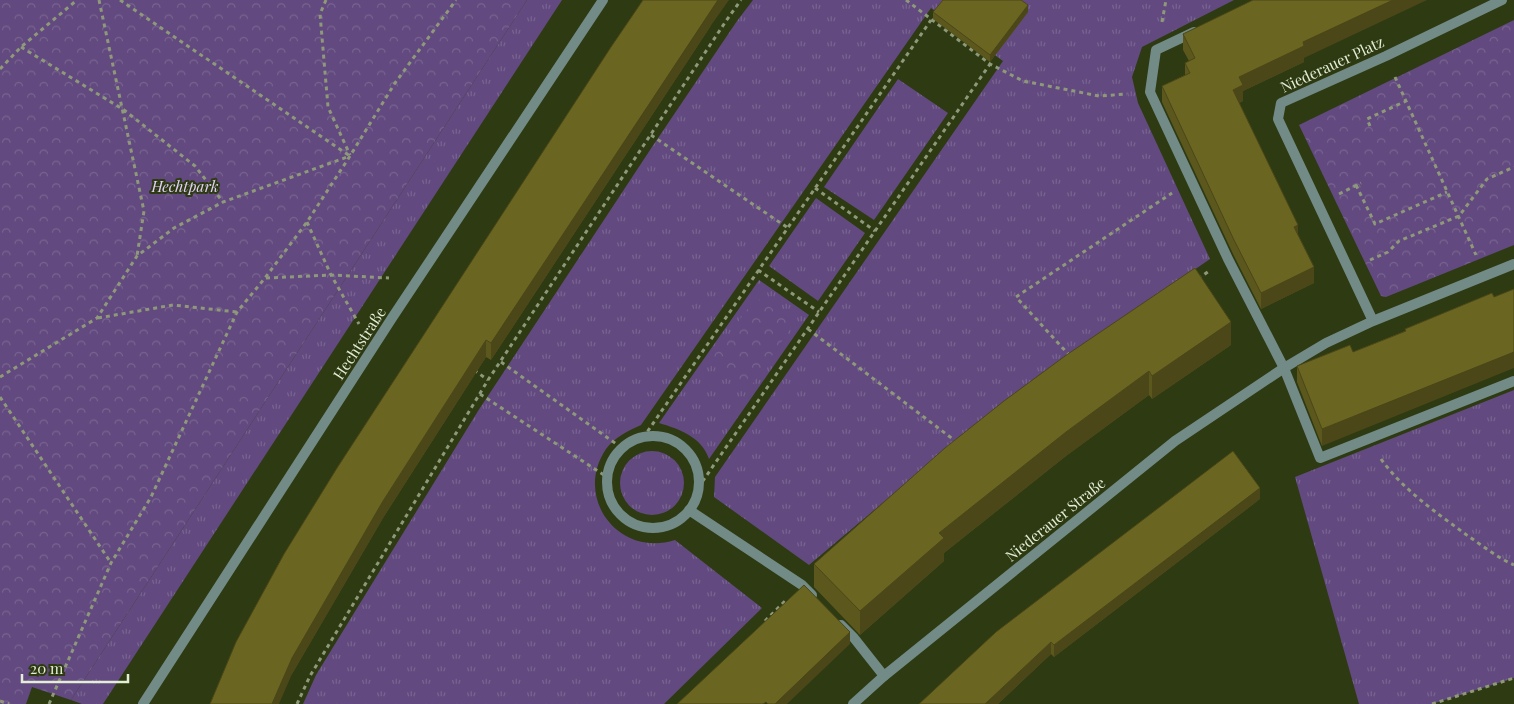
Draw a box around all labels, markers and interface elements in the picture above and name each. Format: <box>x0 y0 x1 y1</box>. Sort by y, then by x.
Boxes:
street label: Niederauer Platz <box>1277 31 1387 97</box>
park label: Hechtpark <box>150 176 219 196</box>
street label: Hechtstraße <box>328 303 390 383</box>
street label: Niederauer Straße <box>1001 472 1109 566</box>
scale bar <box>22 652 129 684</box>
text: 20 m <box>30 658 64 678</box>

